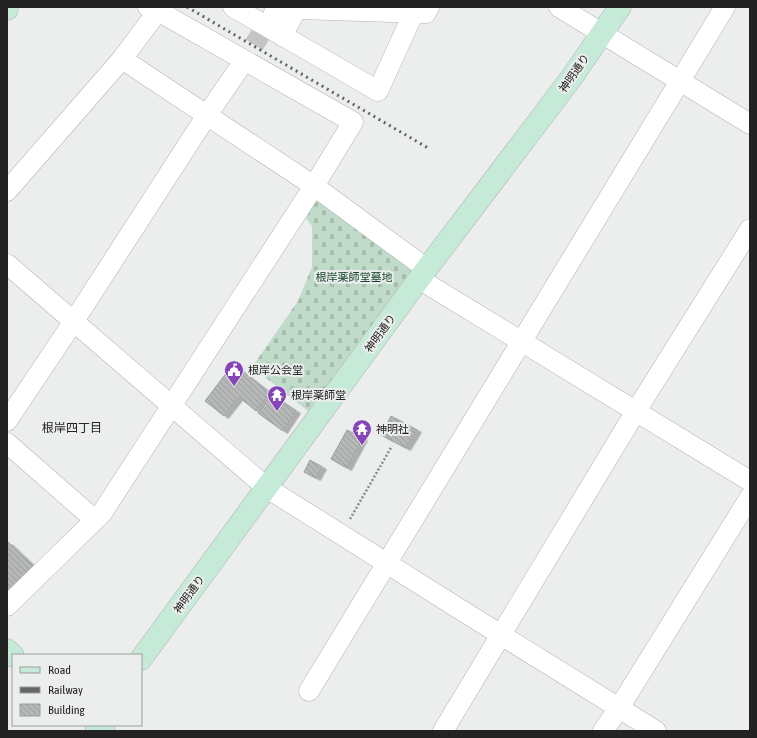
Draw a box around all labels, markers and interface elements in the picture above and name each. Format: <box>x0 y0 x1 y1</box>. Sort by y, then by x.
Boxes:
street label: 神明通り <box>556 52 592 94</box>
park label: 根岸薬師堂墓地 <box>316 271 393 283</box>
street label: 神明通り <box>362 312 398 354</box>
public building icon: 根岸公会堂 <box>223 359 245 387</box>
place label: 根岸公会堂 <box>248 364 303 376</box>
temple icon: 根岸薬師堂 <box>266 384 288 412</box>
place label: 根岸薬師堂 <box>291 389 346 401</box>
temple icon: 神明社 <box>351 418 373 446</box>
district label: 根岸四丁目 <box>42 421 102 435</box>
place label: 神明社 <box>376 423 409 435</box>
street label: 神明通り <box>171 573 207 615</box>
legend <box>12 654 142 726</box>
text: Road <box>48 663 71 677</box>
text: Railway <box>48 683 83 697</box>
text: Building <box>48 703 86 717</box>

